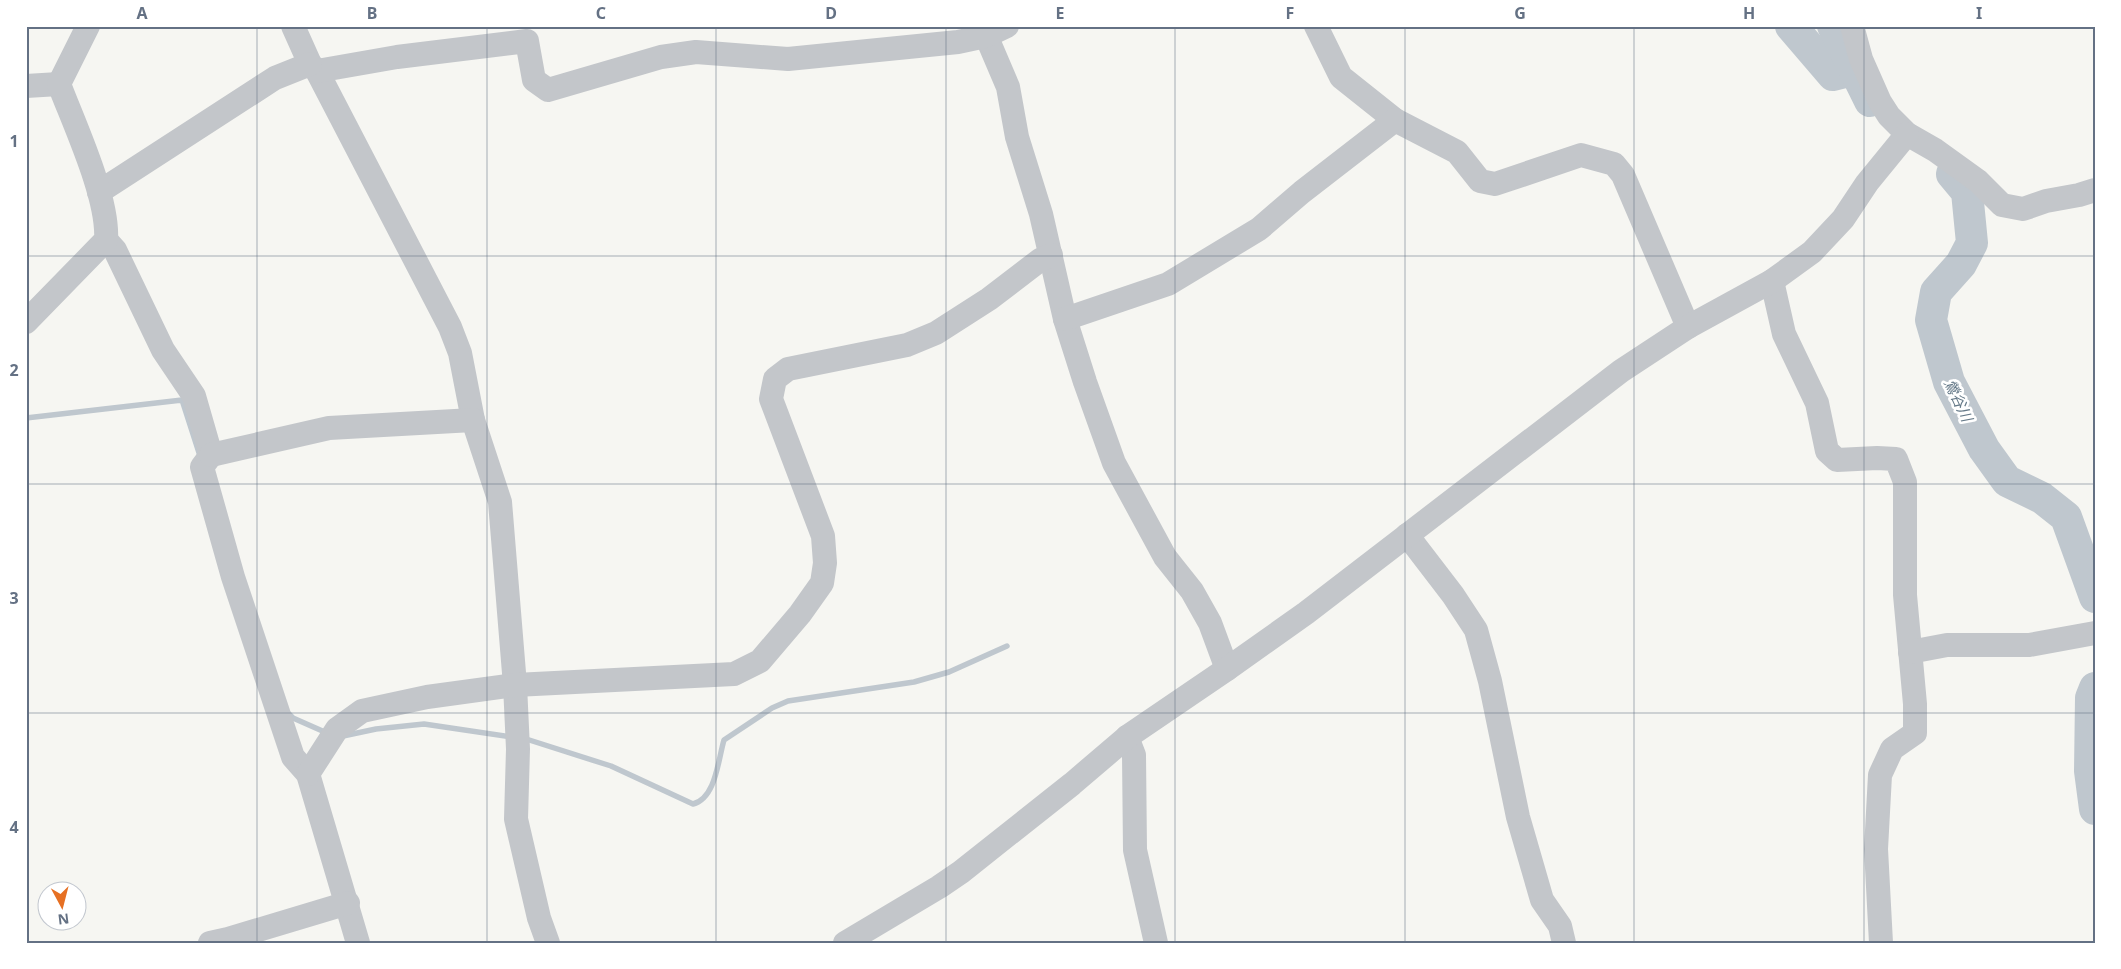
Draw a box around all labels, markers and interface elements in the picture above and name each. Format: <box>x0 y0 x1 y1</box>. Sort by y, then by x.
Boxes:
text: A <box>136 2 148 24</box>
text: B <box>367 2 377 24</box>
text: C <box>596 2 606 24</box>
text: D <box>825 2 837 24</box>
text: E <box>1056 2 1065 24</box>
text: F <box>1286 2 1294 24</box>
text: G <box>1514 2 1526 24</box>
text: H <box>1743 2 1755 24</box>
text: I <box>1976 2 1982 24</box>
text: 1 <box>9 130 19 152</box>
text: 2 <box>9 359 19 381</box>
water label: 鶯谷川 <box>1940 375 1978 426</box>
text: 3 <box>9 587 19 609</box>
text: 4 <box>9 816 19 838</box>
north arrow <box>38 882 88 932</box>
text: N <box>57 909 70 930</box>

